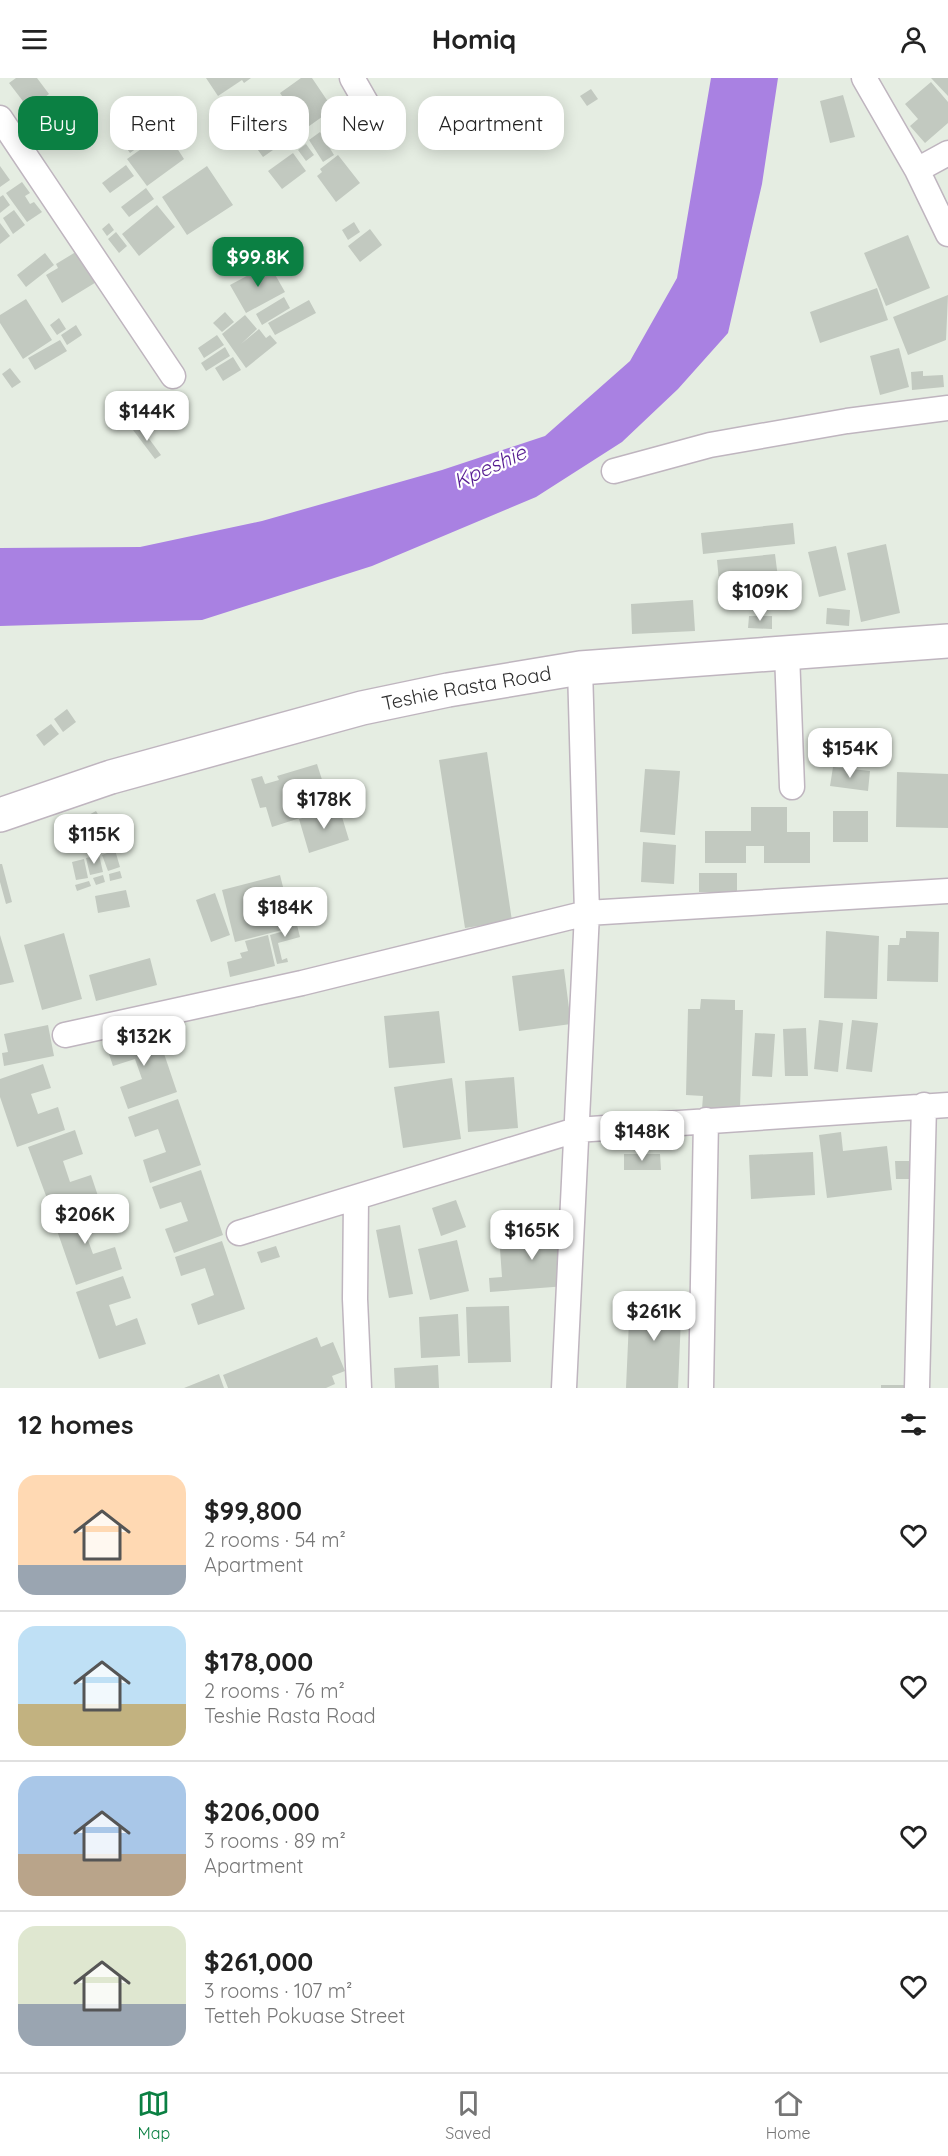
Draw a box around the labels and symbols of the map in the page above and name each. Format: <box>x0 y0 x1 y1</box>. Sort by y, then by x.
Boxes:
pin: $99.8K <box>209 237 307 288</box>
pin: $144K <box>105 391 189 442</box>
water label: Kpeshie <box>449 438 531 494</box>
pin: $109K <box>718 571 802 622</box>
street label: Teshie Rasta Road <box>379 660 553 716</box>
pin: $154K <box>808 728 892 779</box>
pin: $178K <box>282 779 366 830</box>
pin: $115K <box>52 814 136 865</box>
pin: $184K <box>243 887 327 938</box>
pin: $132K <box>102 1016 186 1067</box>
pin: $148K <box>600 1111 684 1162</box>
pin: $206K <box>43 1194 127 1245</box>
pin: $165K <box>490 1210 574 1261</box>
pin: $261K <box>612 1291 696 1342</box>

